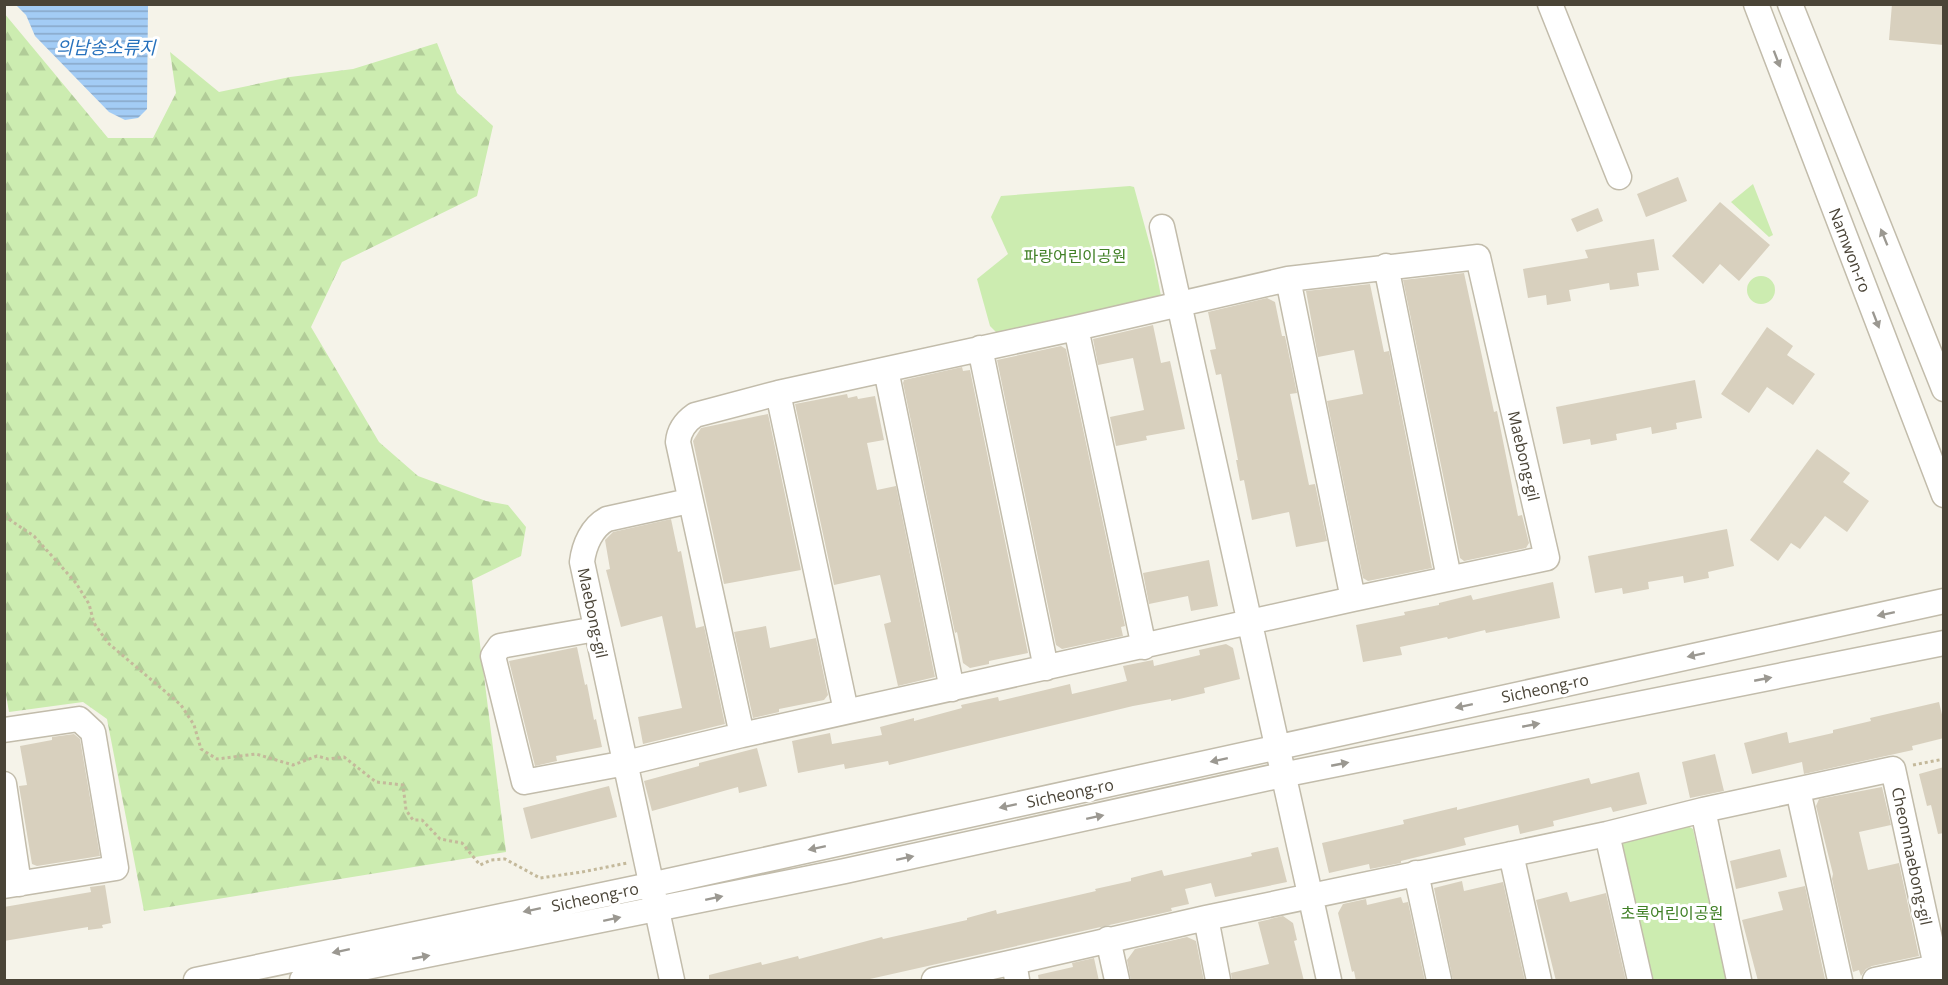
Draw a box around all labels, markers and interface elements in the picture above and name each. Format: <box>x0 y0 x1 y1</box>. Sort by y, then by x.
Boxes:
water label: 의남송소류지 <box>56 35 157 59</box>
one-way arrow <box>1772 50 1782 68</box>
street label: Namwon-ro <box>1824 205 1876 295</box>
one-way arrow <box>1879 228 1888 246</box>
park label: 파랑어린이공원 <box>1023 245 1127 267</box>
one-way arrow <box>1872 311 1882 329</box>
street label: Maebong-gil <box>1503 409 1545 503</box>
street label: Maebong-gil <box>573 566 613 660</box>
one-way arrow <box>1877 609 1896 619</box>
one-way arrow <box>1686 651 1705 660</box>
street label: Sicheong-ro <box>1499 668 1591 708</box>
one-way arrow <box>1754 674 1773 683</box>
one-way arrow <box>1455 701 1474 711</box>
one-way arrow <box>1522 720 1541 729</box>
one-way arrow <box>1209 756 1228 765</box>
one-way arrow <box>1331 759 1350 768</box>
street label: Sicheong-ro <box>1024 773 1116 813</box>
street label: Cheonmaebong-gil <box>1887 785 1937 927</box>
one-way arrow <box>998 802 1017 811</box>
one-way arrow <box>1086 812 1105 821</box>
one-way arrow <box>808 844 827 853</box>
one-way arrow <box>895 853 914 862</box>
street label: Sicheong-ro <box>549 877 641 917</box>
one-way arrow <box>705 893 724 902</box>
park label: 초록어린이공원 <box>1620 902 1724 924</box>
one-way arrow <box>522 906 541 916</box>
one-way arrow <box>603 914 622 923</box>
one-way arrow <box>332 946 350 956</box>
one-way arrow <box>411 952 430 961</box>

